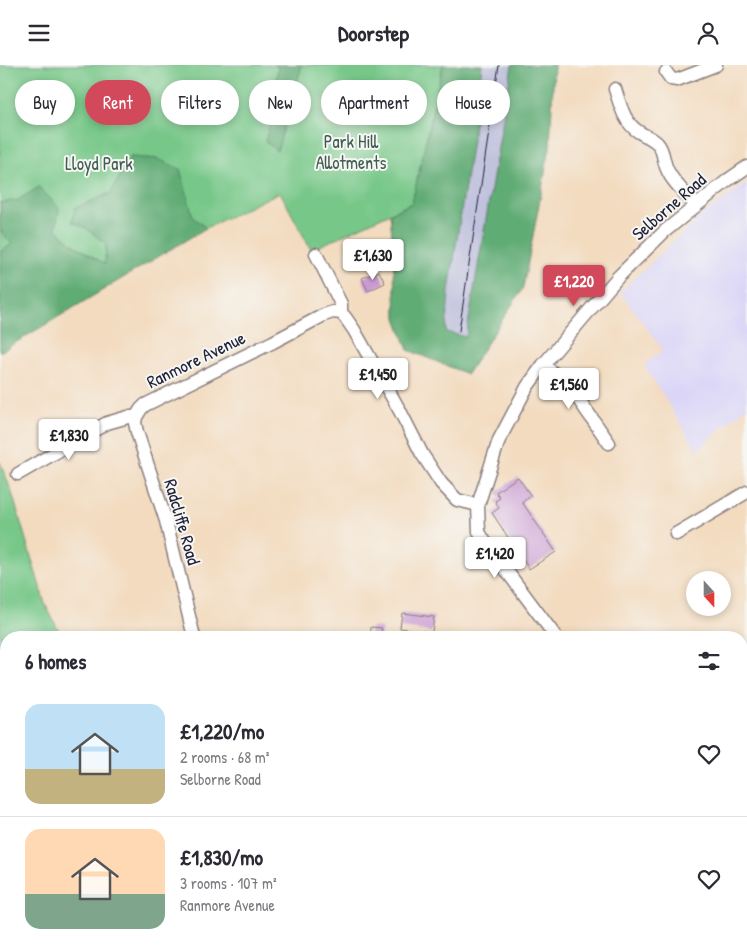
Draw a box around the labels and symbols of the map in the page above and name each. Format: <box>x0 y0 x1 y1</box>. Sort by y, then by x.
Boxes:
park label: Park Hill Allotments <box>316 129 386 175</box>
park label: Lloyd Park <box>65 151 133 176</box>
street label: Selborne Road <box>626 167 711 246</box>
pin: £1,630 <box>332 239 414 281</box>
pin: £1,220 <box>533 265 615 307</box>
street label: Ranmore Avenue <box>142 325 249 394</box>
pin: £1,450 <box>337 357 419 400</box>
pin: £1,560 <box>528 367 610 410</box>
pin: £1,830 <box>28 419 110 461</box>
street label: Radcliffe Road <box>158 476 207 568</box>
pin: £1,420 <box>454 537 536 579</box>
north arrow <box>686 571 731 616</box>

